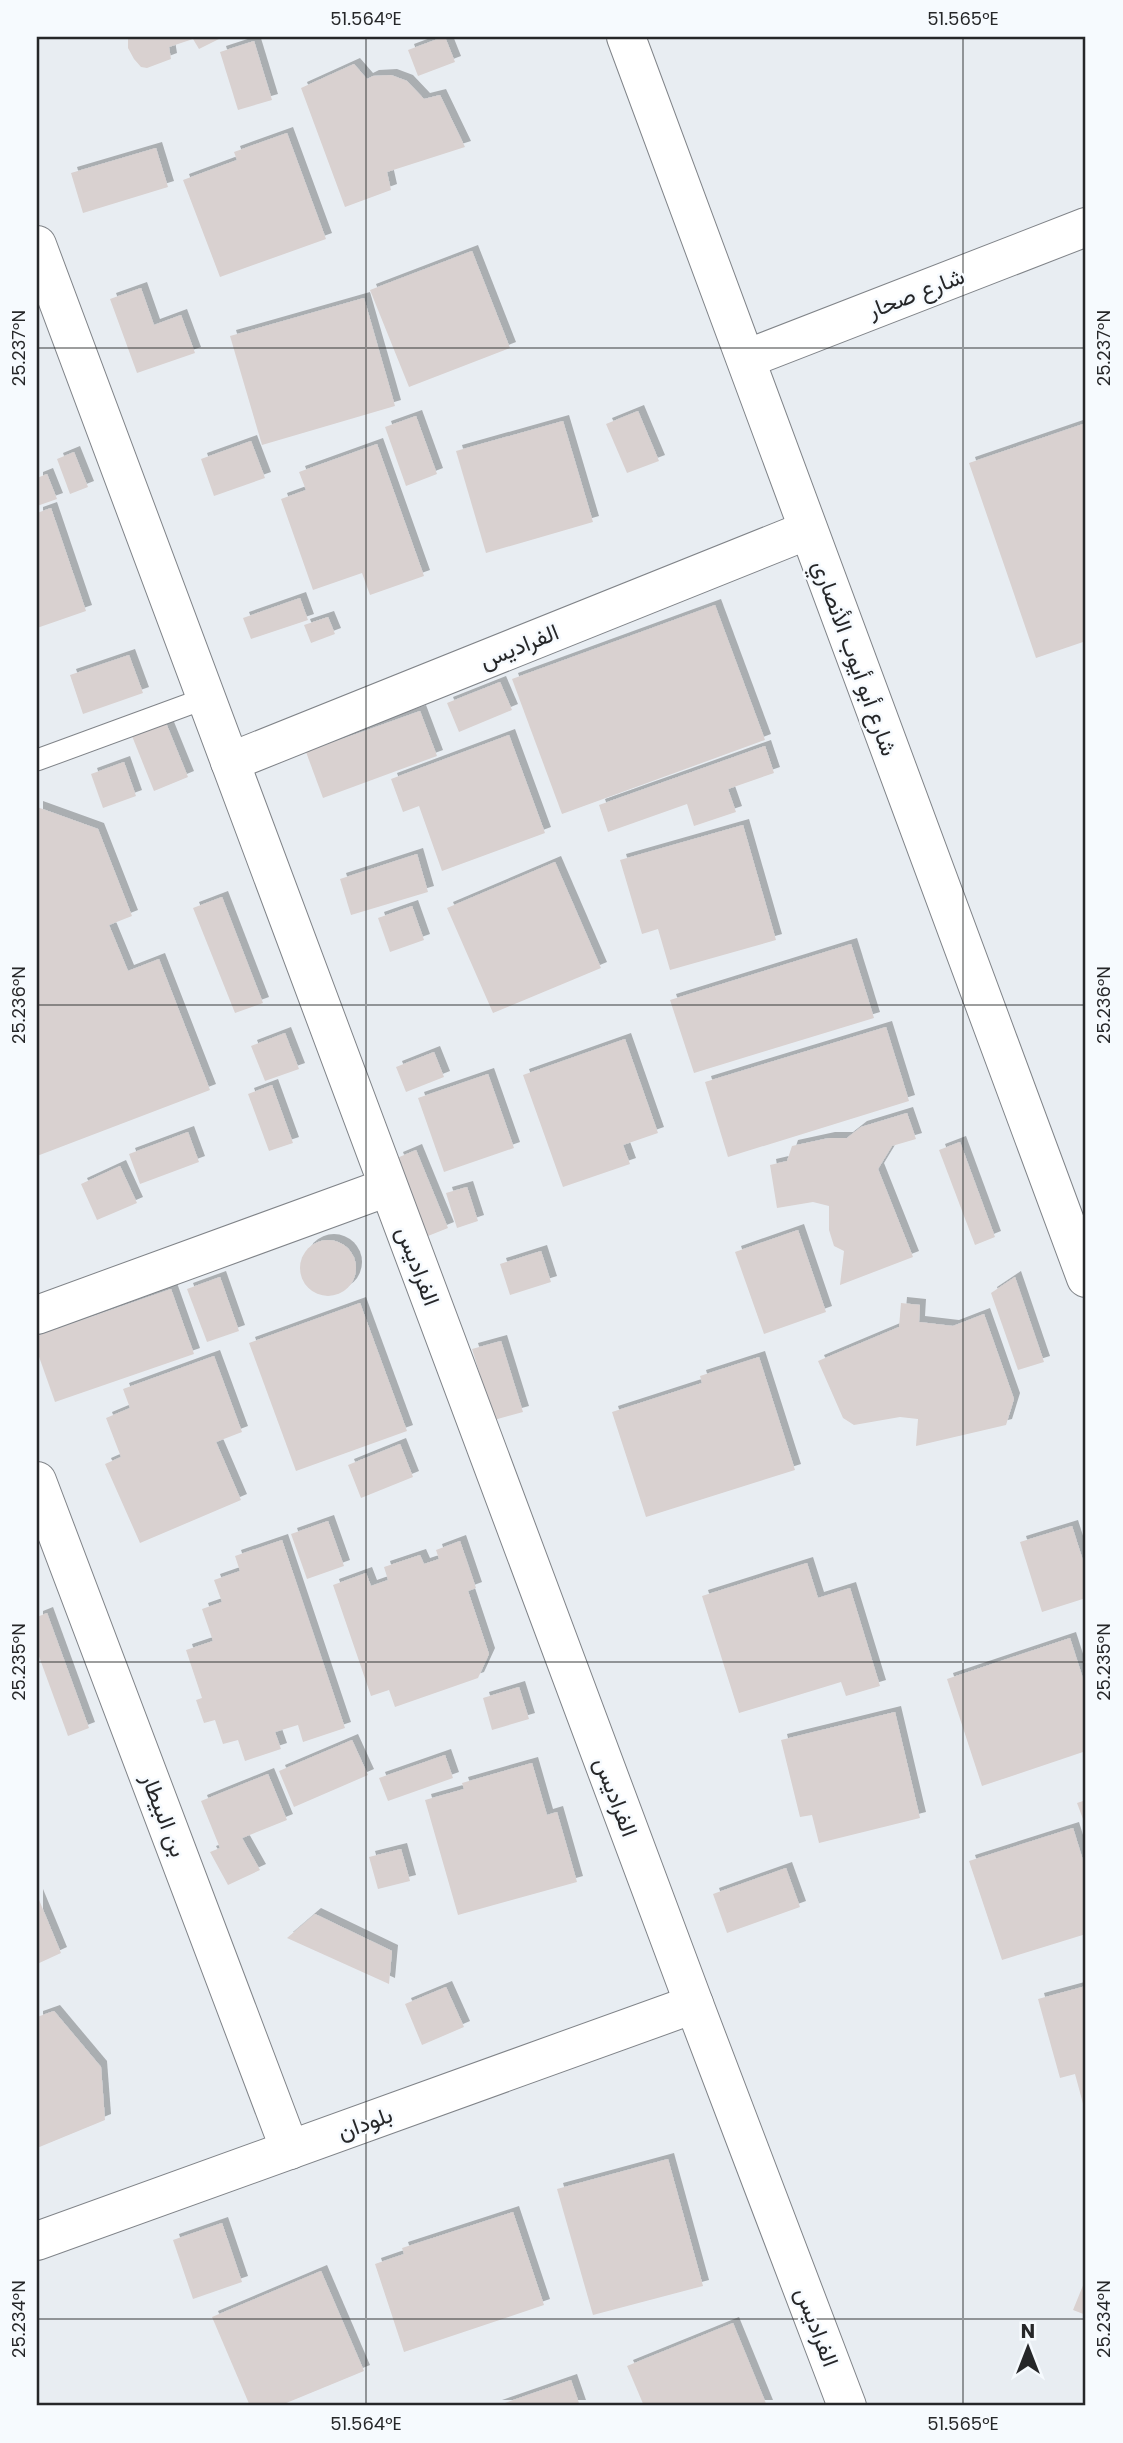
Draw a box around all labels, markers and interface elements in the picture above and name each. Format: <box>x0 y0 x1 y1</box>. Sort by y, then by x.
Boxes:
text: 51.564°E <box>330 6 402 31</box>
text: 51.565°E <box>927 6 999 31</box>
street label: شارع صحار <box>862 260 969 326</box>
text: 25.237°N <box>6 310 31 386</box>
text: 25.237°N <box>1091 310 1116 386</box>
street label: شارع أبو أيوب الأنصاري <box>802 556 905 761</box>
street label: الفراديس <box>475 616 563 676</box>
text: 25.236°N <box>6 966 31 1044</box>
text: 25.236°N <box>1091 966 1116 1044</box>
street label: الفراديس <box>388 1222 448 1310</box>
text: 25.235°N <box>6 1623 31 1701</box>
text: 25.235°N <box>1091 1623 1116 1701</box>
street label: الفراديس <box>586 1753 646 1841</box>
street label: بن البيطار <box>133 1768 195 1861</box>
street label: بلودان <box>333 2098 397 2148</box>
text: 25.234°N <box>6 2280 31 2358</box>
text: 25.234°N <box>1091 2280 1116 2358</box>
street label: الفراديس <box>787 2283 847 2371</box>
north arrow <box>993 2314 1064 2384</box>
text: N <box>1021 2318 1035 2345</box>
text: 51.564°E <box>330 2411 402 2436</box>
text: 51.565°E <box>927 2411 999 2436</box>

